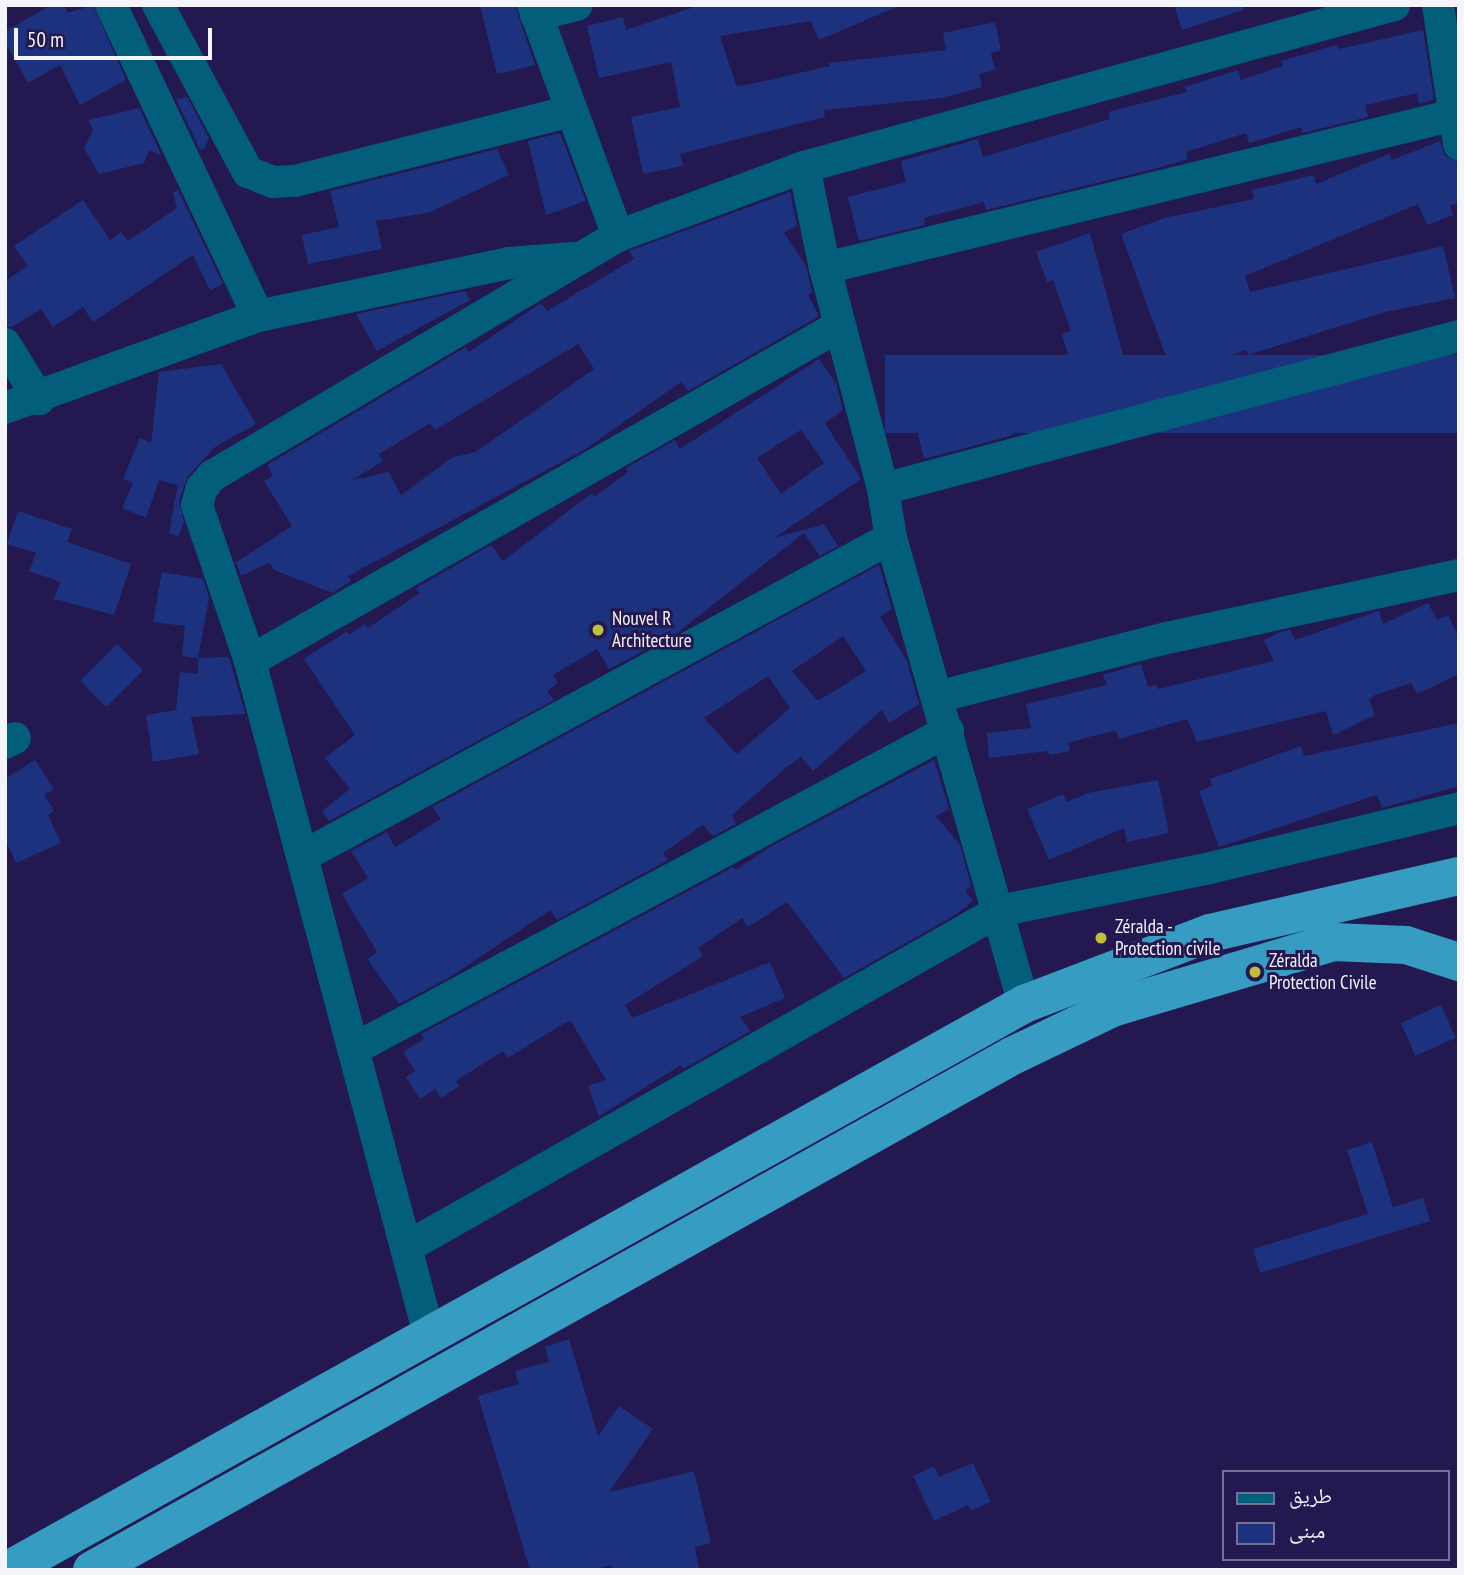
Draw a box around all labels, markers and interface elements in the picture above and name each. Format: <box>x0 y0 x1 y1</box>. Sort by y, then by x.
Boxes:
scale bar <box>18 14 215 58</box>
text: 50 m <box>27 26 64 53</box>
place label: Nouvel R Architecture <box>612 608 691 652</box>
marker: Nouvel R Architecture <box>590 622 606 638</box>
place label: Zéralda - Protection civile <box>1115 916 1221 960</box>
marker: Zéralda - Protection civile <box>1093 930 1109 946</box>
place label: Zéralda Protection Civile <box>1269 950 1377 994</box>
marker: Zéralda Protection Civile <box>1247 964 1263 980</box>
legend <box>1222 1470 1450 1561</box>
text: طريق <box>1289 1482 1332 1509</box>
text: مبنى <box>1289 1517 1325 1544</box>

